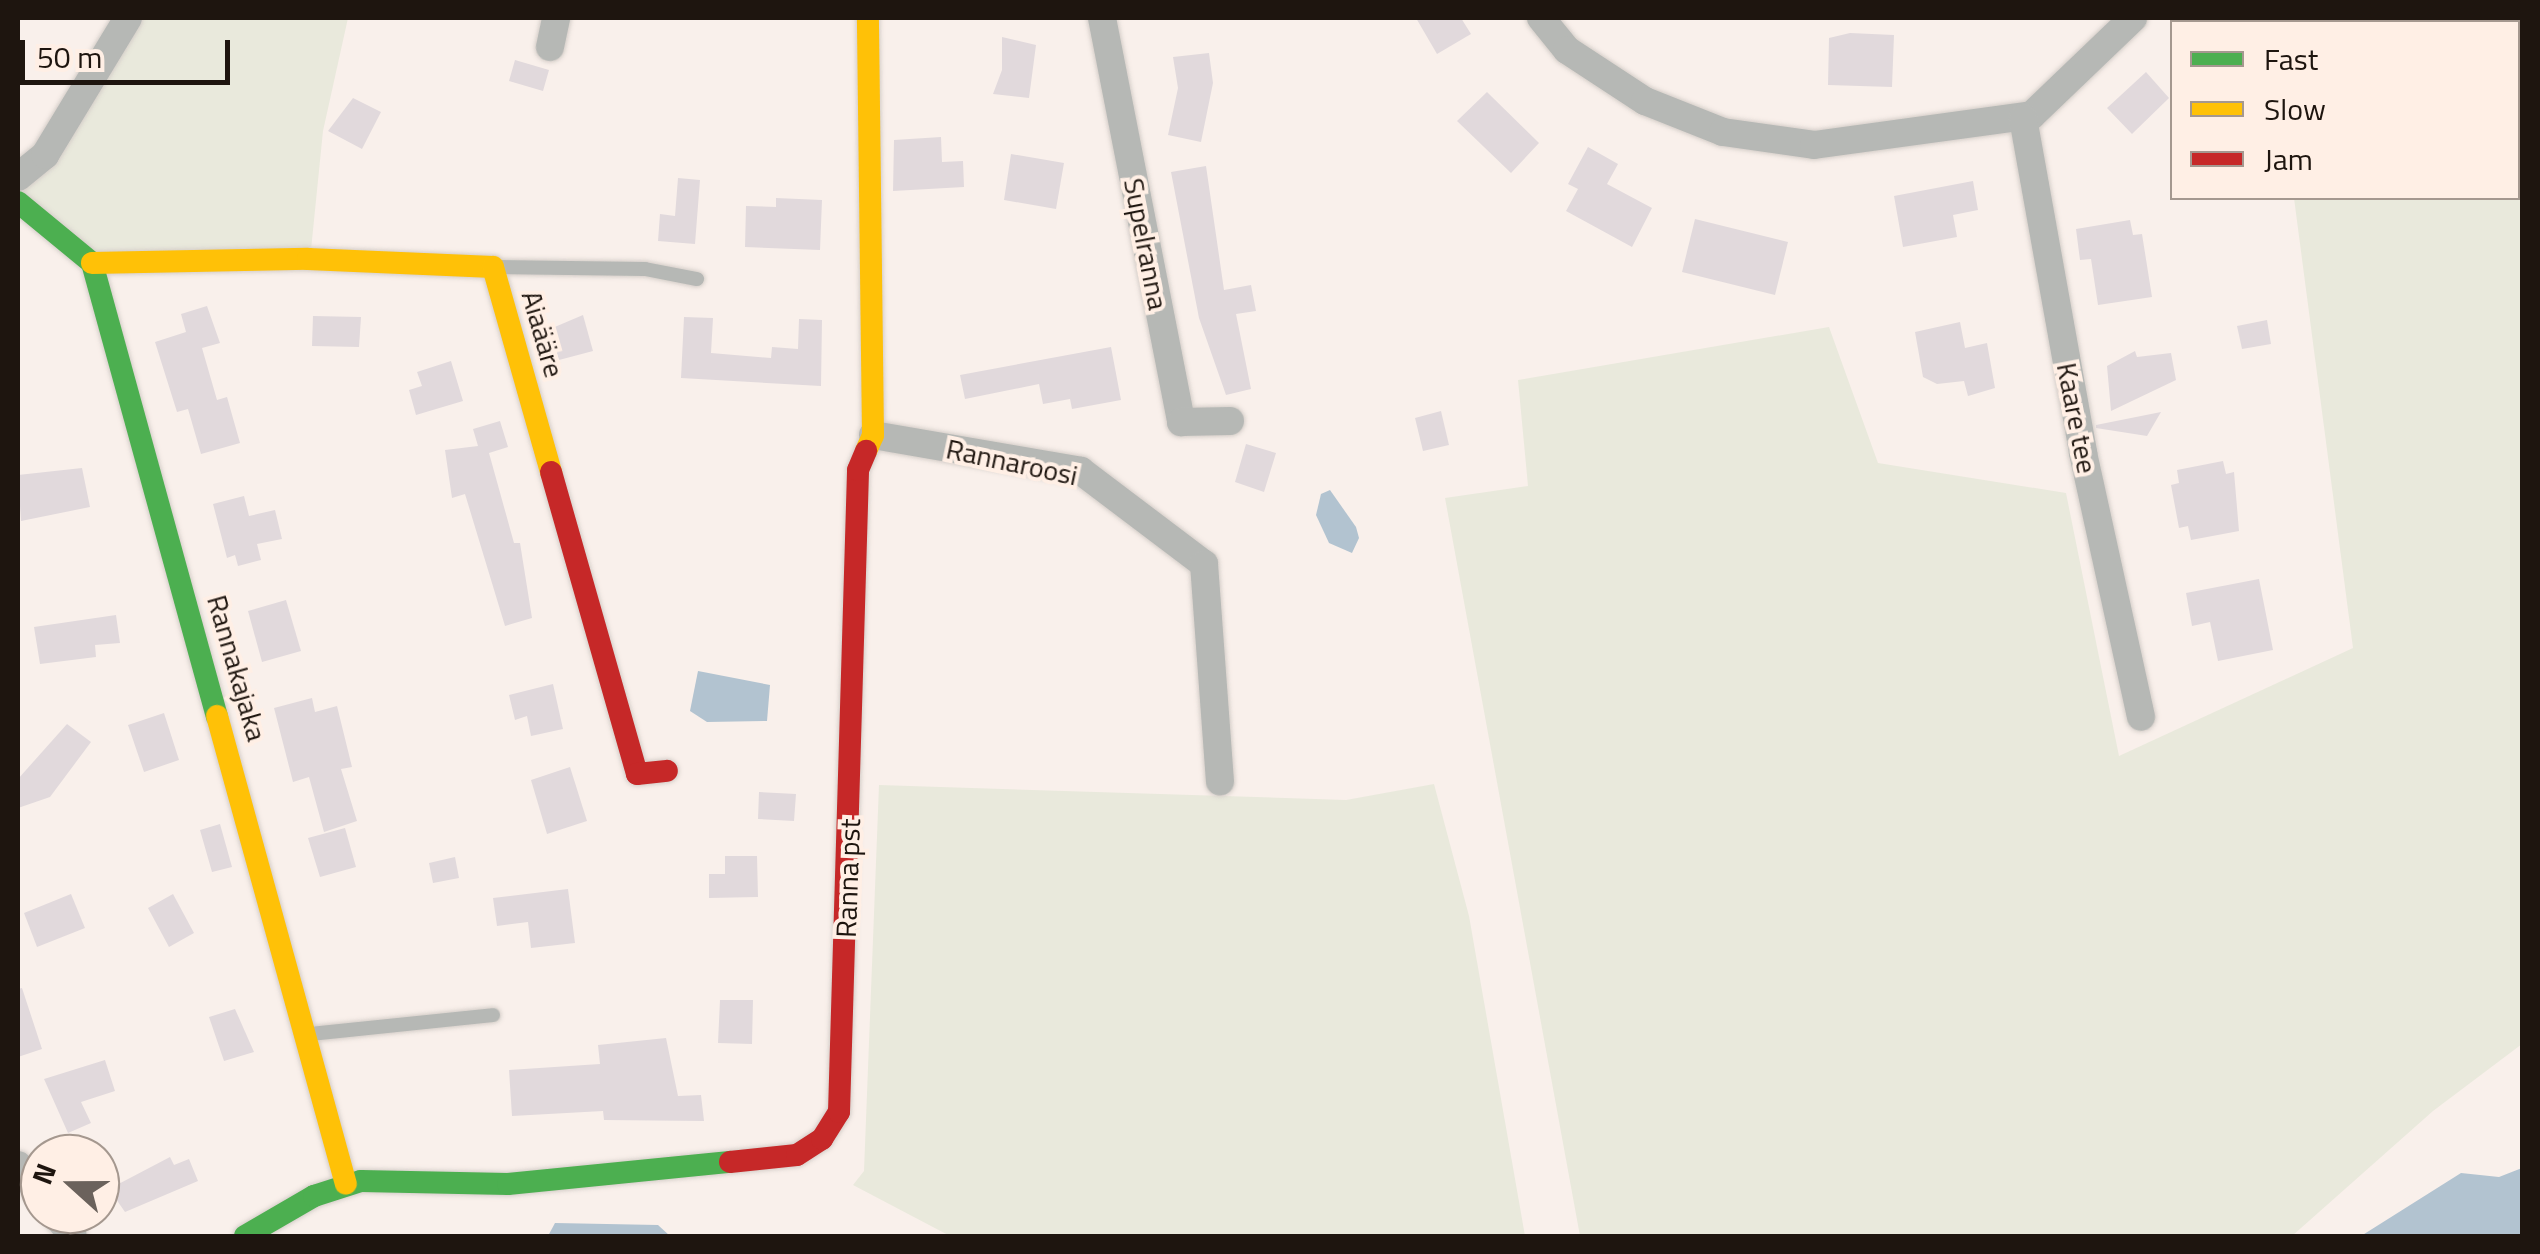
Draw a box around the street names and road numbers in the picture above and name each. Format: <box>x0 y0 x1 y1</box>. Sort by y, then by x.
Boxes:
street label: Supelranna <box>1117 175 1175 313</box>
street label: Aiaääre <box>515 287 571 381</box>
street label: Kaare tee <box>2050 360 2104 476</box>
street label: Rannaroosi <box>943 432 1081 492</box>
street label: Rannakajaka <box>200 591 274 745</box>
street label: Ranna pst <box>829 818 867 938</box>

